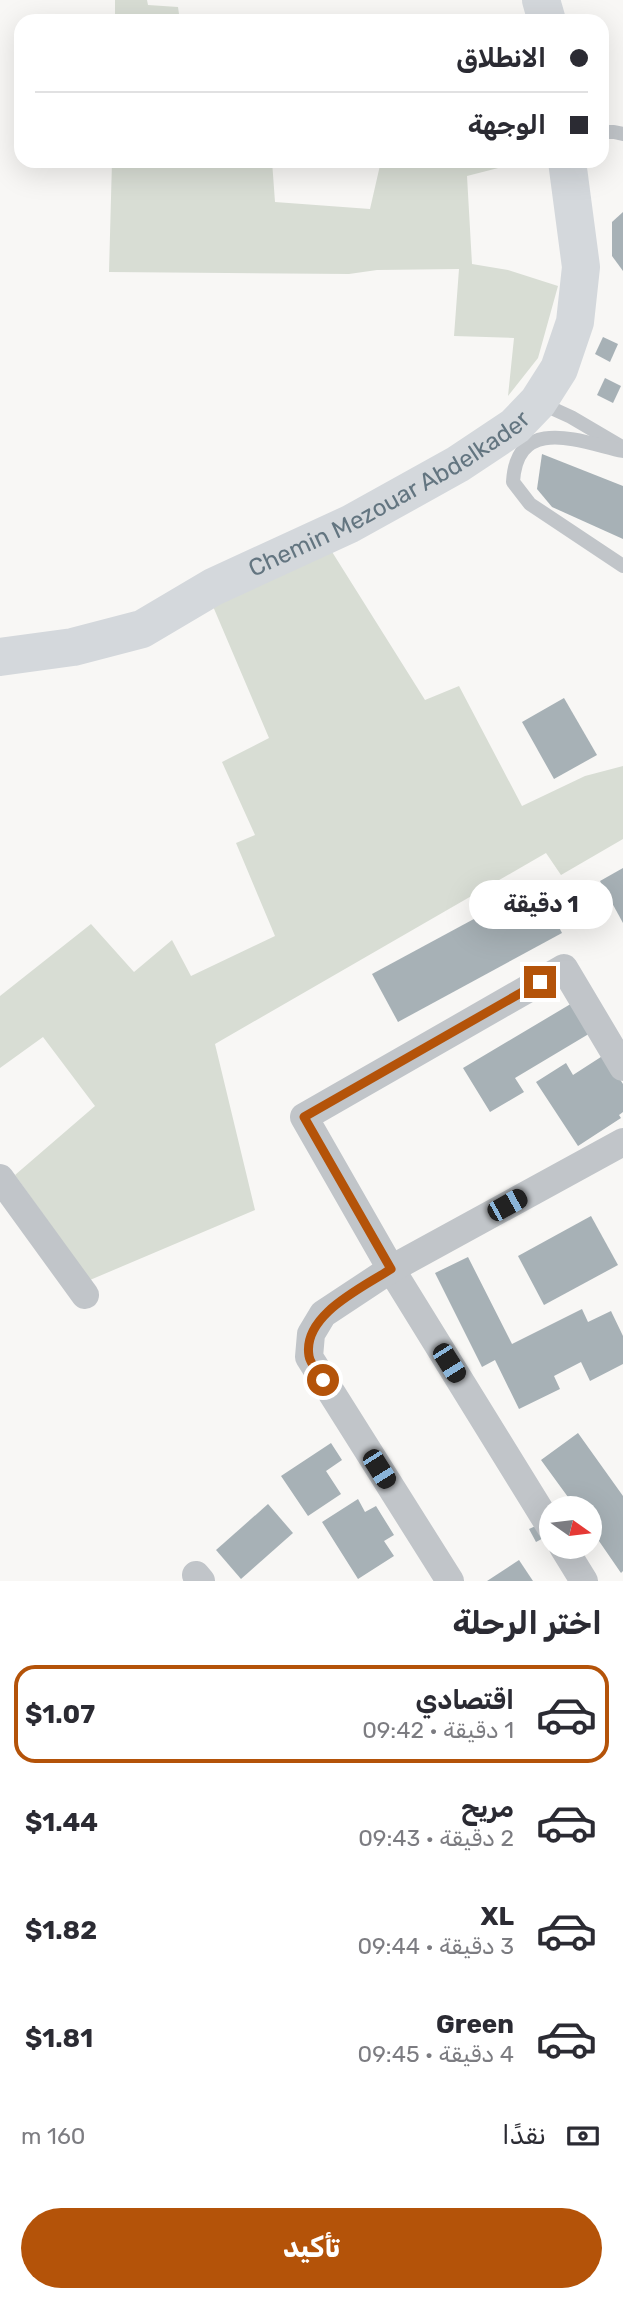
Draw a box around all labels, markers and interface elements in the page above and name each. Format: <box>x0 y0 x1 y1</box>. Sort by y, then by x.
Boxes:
text: الانطلاق <box>456 43 546 74</box>
text: الوجهة <box>468 110 546 141</box>
street label: Chemin Mezouar Abdelkader <box>244 405 536 583</box>
callout: 1 دقيقة <box>468 880 612 930</box>
text: 1 دقيقة <box>503 890 579 918</box>
route end <box>524 966 556 998</box>
car <box>484 1186 531 1224</box>
car <box>429 1340 470 1386</box>
route start <box>307 1364 339 1396</box>
car <box>359 1446 400 1492</box>
north arrow <box>539 1496 602 1559</box>
map controls <box>539 1496 602 1559</box>
text: اختر الرحلة <box>452 1604 602 1642</box>
icon: car <box>535 1683 598 1746</box>
text: اقتصادي <box>415 1685 514 1716</box>
text: $1.07 <box>25 1699 95 1730</box>
text: 1 دقيقة · 09:42 <box>362 1716 514 1744</box>
icon: car <box>535 1791 598 1854</box>
text: مريح <box>461 1793 514 1824</box>
text: $1.44 <box>25 1807 98 1838</box>
text: 2 دقيقة · 09:43 <box>358 1824 514 1852</box>
icon: car <box>535 1899 598 1962</box>
text: XL <box>481 1901 514 1932</box>
text: $1.82 <box>25 1915 97 1946</box>
text: 3 دقيقة · 09:44 <box>357 1932 514 1960</box>
icon: car <box>535 2007 598 2070</box>
text: Green <box>436 2009 514 2040</box>
text: $1.81 <box>25 2023 93 2054</box>
text: 4 دقيقة · 09:45 <box>358 2040 514 2068</box>
icon: cash <box>564 2117 602 2155</box>
text: نقدًا <box>502 2120 546 2151</box>
text: 160 m <box>21 2122 85 2150</box>
button: تأكيد <box>21 2208 602 2288</box>

